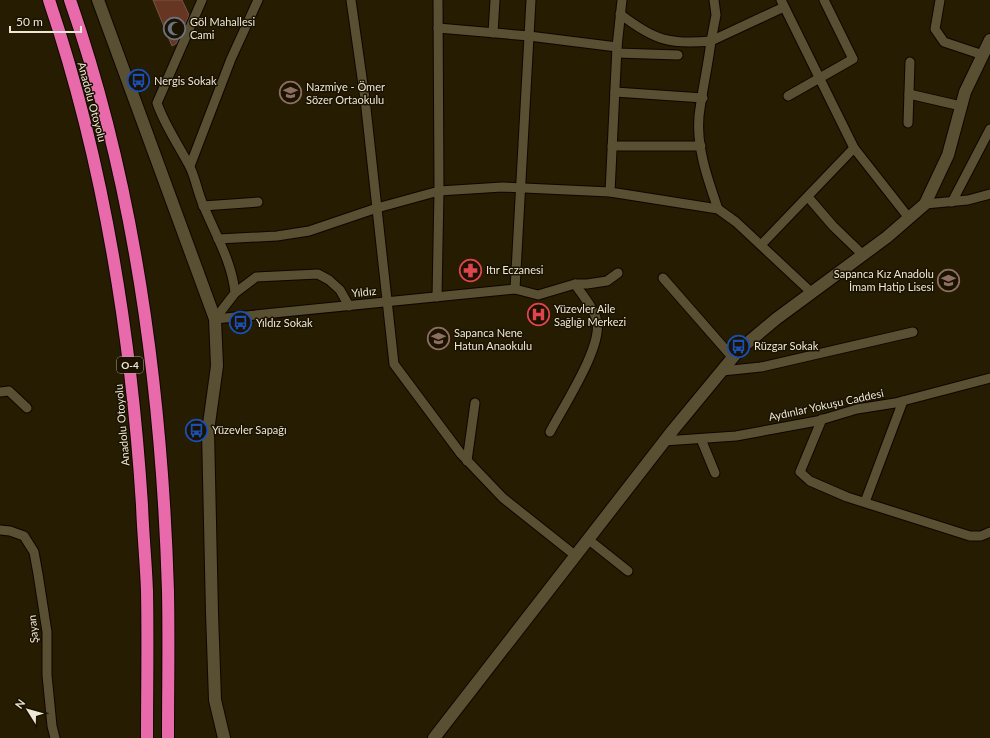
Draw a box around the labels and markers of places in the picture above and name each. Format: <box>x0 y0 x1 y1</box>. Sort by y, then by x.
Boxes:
mosque icon: Göl Mahallesi Cami <box>162 15 188 41</box>
place label: Göl Mahallesi Cami <box>190 15 256 41</box>
bus stop icon: Nergis Sokak <box>126 68 152 94</box>
place label: Nergis Sokak <box>154 74 217 87</box>
school or university icon: Nazmiye - Ömer Sözer Ortaokulu <box>277 80 303 106</box>
place label: Nazmiye - Ömer Sözer Ortaokulu <box>306 80 385 106</box>
pharmacy icon: Itır Eczanesi <box>457 257 483 283</box>
place label: Itır Eczanesi <box>486 263 544 276</box>
place label: Sapanca Kız Anadolu İmam Hatip Lisesi <box>834 267 934 293</box>
school or university icon: Sapanca Kız Anadolu İmam Hatip Lisesi <box>936 267 962 293</box>
hospital icon: Yüzevler Aile Sağlığı Merkezi <box>526 302 552 328</box>
place label: Yüzevler Aile Sağlığı Merkezi <box>554 302 626 328</box>
bus stop icon: Yıldız Sokak <box>228 310 254 336</box>
place label: Yıldız Sokak <box>256 316 313 329</box>
school or university icon: Sapanca Nene Hatun Anaokulu <box>425 326 451 352</box>
place label: Sapanca Nene Hatun Anaokulu <box>454 326 532 352</box>
bus stop icon: Rüzgar Sokak <box>726 333 752 359</box>
place label: Rüzgar Sokak <box>754 339 819 352</box>
bus stop icon: Yüzevler Sapağı <box>184 417 210 443</box>
place label: Yüzevler Sapağı <box>212 423 287 436</box>

